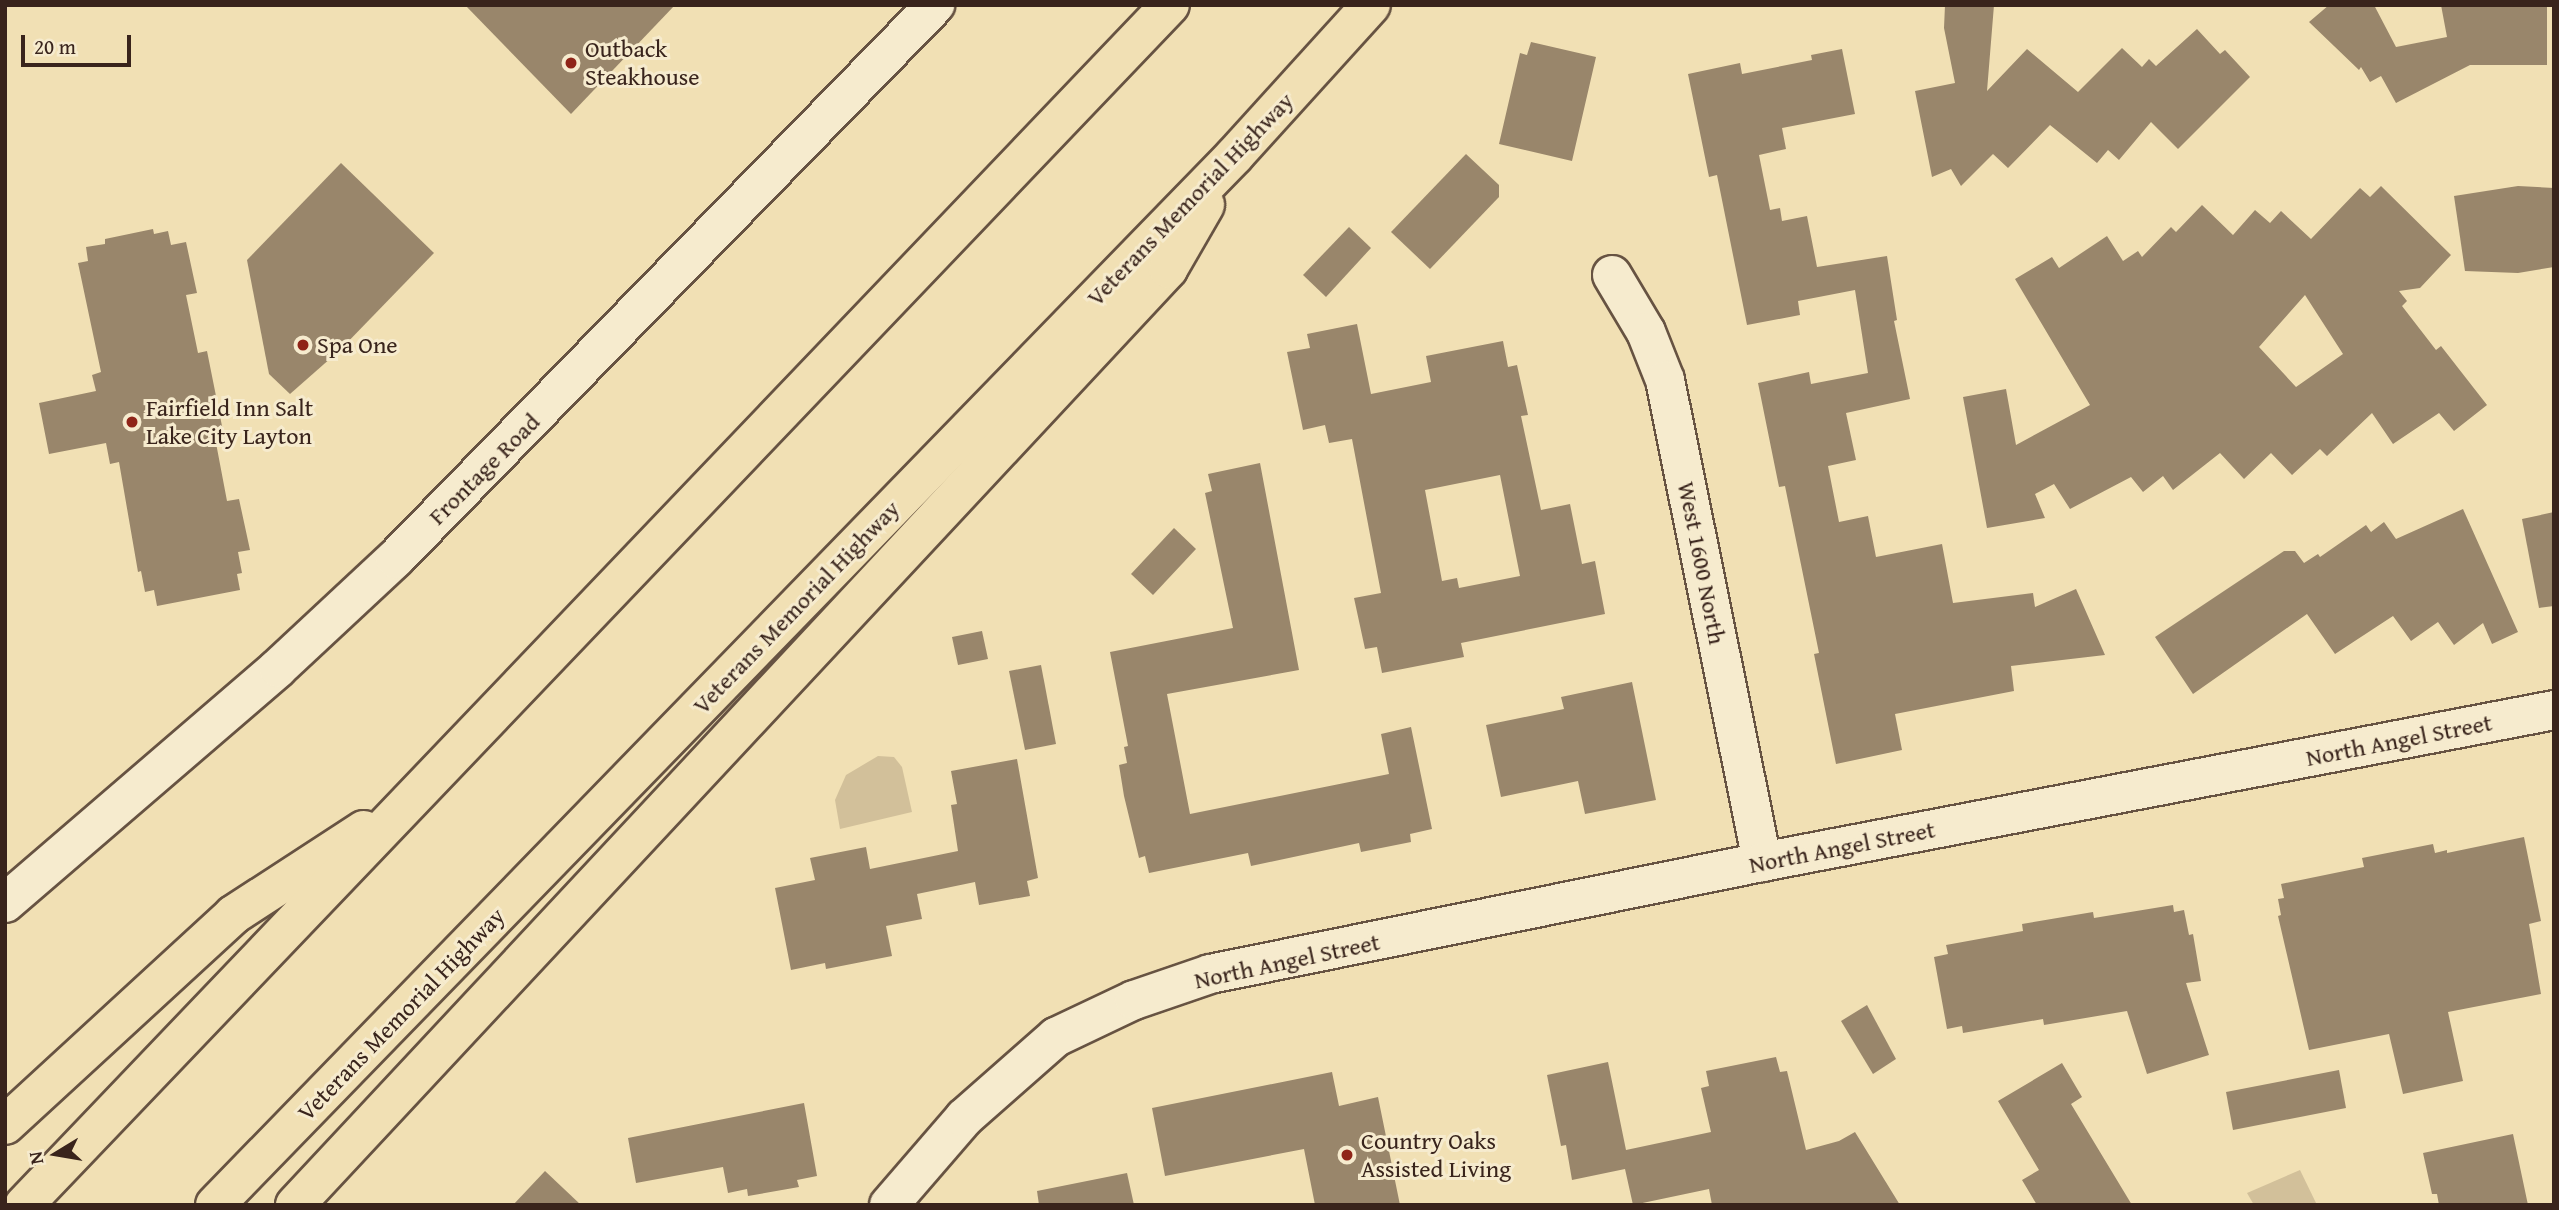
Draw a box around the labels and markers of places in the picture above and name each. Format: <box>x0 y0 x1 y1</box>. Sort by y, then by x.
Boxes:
place label: Outback Steakhouse <box>585 35 699 91</box>
marker: Outback Steakhouse <box>563 55 579 71</box>
place label: Spa One <box>317 331 398 359</box>
marker: Spa One <box>295 337 311 353</box>
place label: Fairfield Inn Salt Lake City Layton <box>146 394 313 450</box>
marker: Fairfield Inn Salt Lake City Layton <box>124 414 140 430</box>
place label: Country Oaks Assisted Living <box>1361 1127 1511 1183</box>
marker: Country Oaks Assisted Living <box>1339 1147 1355 1163</box>

